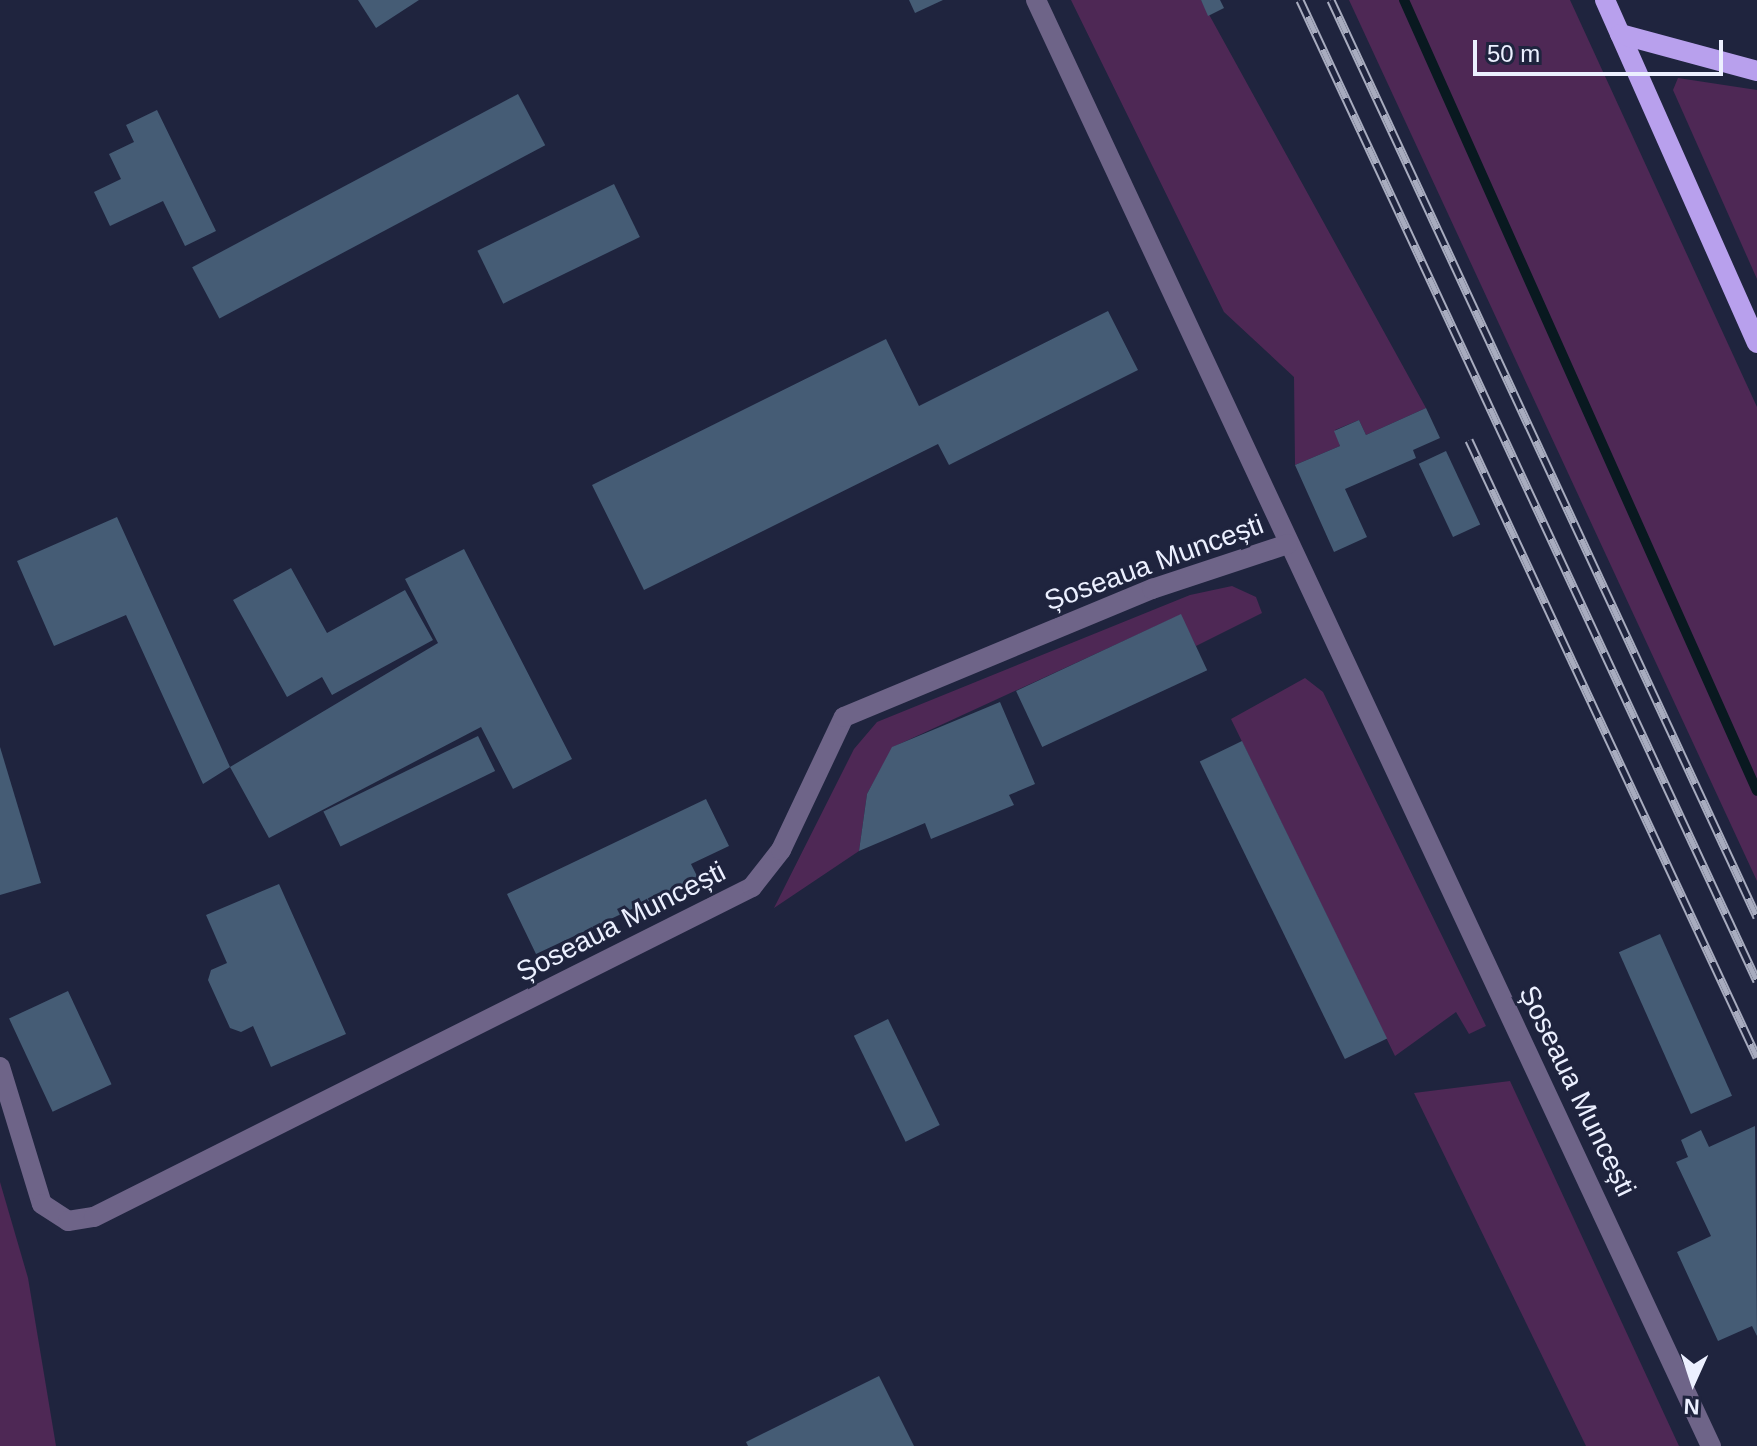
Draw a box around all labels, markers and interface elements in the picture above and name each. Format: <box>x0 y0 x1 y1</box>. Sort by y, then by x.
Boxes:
scale bar <box>1477 24 1727 74</box>
text: 50 m <box>1487 40 1540 67</box>
street label: Șoseaua Muncești <box>1040 508 1268 618</box>
street label: Șoseaua Muncești <box>511 855 731 989</box>
street label: Șoseaua Muncești <box>1511 980 1643 1202</box>
north arrow <box>1653 1342 1733 1422</box>
text: N <box>1683 1394 1700 1419</box>

